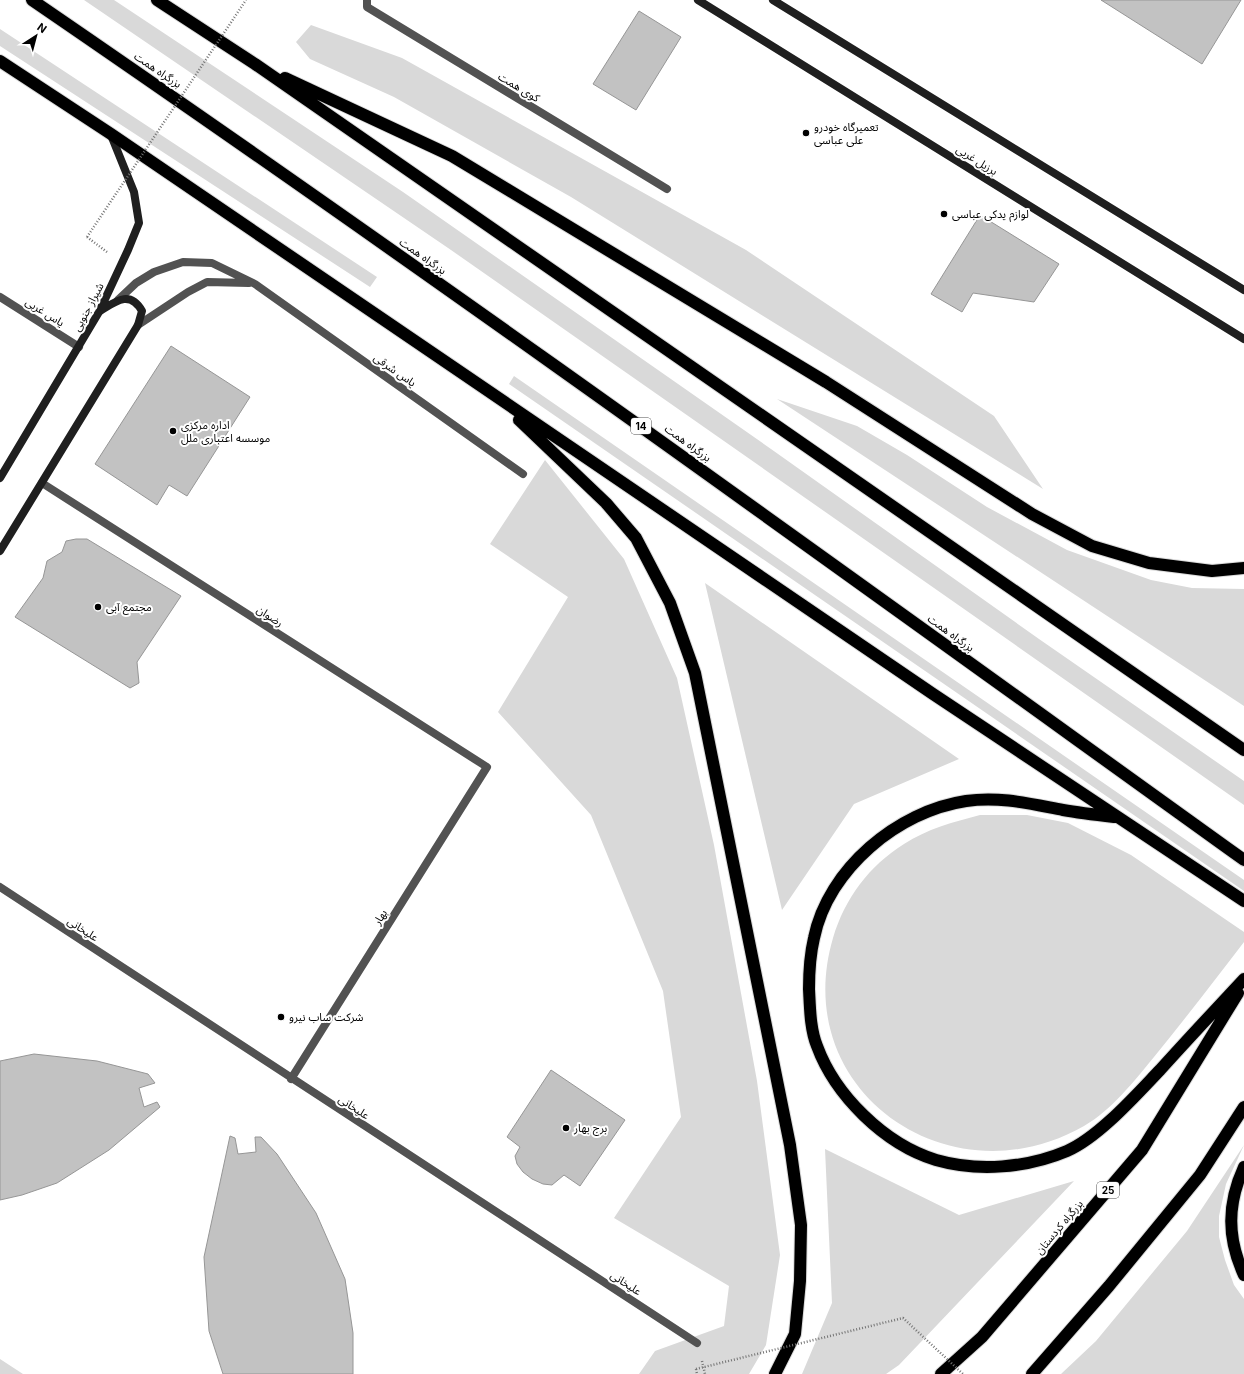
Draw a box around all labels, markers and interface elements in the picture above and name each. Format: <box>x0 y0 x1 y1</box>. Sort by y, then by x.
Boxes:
north arrow <box>16 16 56 56</box>
text: N <box>34 20 49 36</box>
street label: بزرگراه همت <box>132 49 184 91</box>
street label: کوی همت <box>496 69 543 105</box>
place label: تعمیرگاه خودرو علی عباسی <box>814 120 879 147</box>
marker: تعمیرگاه خودرو علی عباسی <box>801 128 811 138</box>
street label: برزیل غربی <box>954 142 1000 178</box>
place label: لوازم یدکی عباسی <box>952 207 1029 222</box>
marker: لوازم یدکی عباسی <box>939 209 949 219</box>
street label: بزرگراه همت <box>397 235 449 277</box>
street label: شیراز جنوبی <box>69 280 107 334</box>
street label: یاس غربی <box>23 295 67 330</box>
street label: یاس شرقی <box>371 350 419 390</box>
place label: اداره مرکزی موسسه اعتباری ملل <box>181 418 270 445</box>
road number: 14 <box>631 418 651 434</box>
street label: بزرگراه همت <box>662 421 714 465</box>
marker: اداره مرکزی موسسه اعتباری ملل <box>168 426 178 436</box>
place label: مجتمع آبی <box>106 600 152 615</box>
marker: مجتمع آبی <box>93 602 103 612</box>
street label: رضوان <box>254 602 286 630</box>
street label: بزرگراه همت <box>925 611 977 655</box>
street label: بهار <box>369 907 390 928</box>
street label: علیخانی <box>65 914 102 944</box>
place label: شرکت ساب نیرو <box>289 1010 364 1024</box>
marker: شرکت ساب نیرو <box>276 1012 286 1022</box>
street label: علیخانی <box>336 1092 373 1122</box>
place label: برج بهار <box>573 1121 607 1136</box>
marker: برج بهار <box>561 1123 571 1133</box>
road number: 25 <box>1097 1182 1119 1198</box>
street label: بزرگراه کردستان <box>1032 1197 1086 1257</box>
street label: علیخانی <box>608 1268 645 1298</box>

